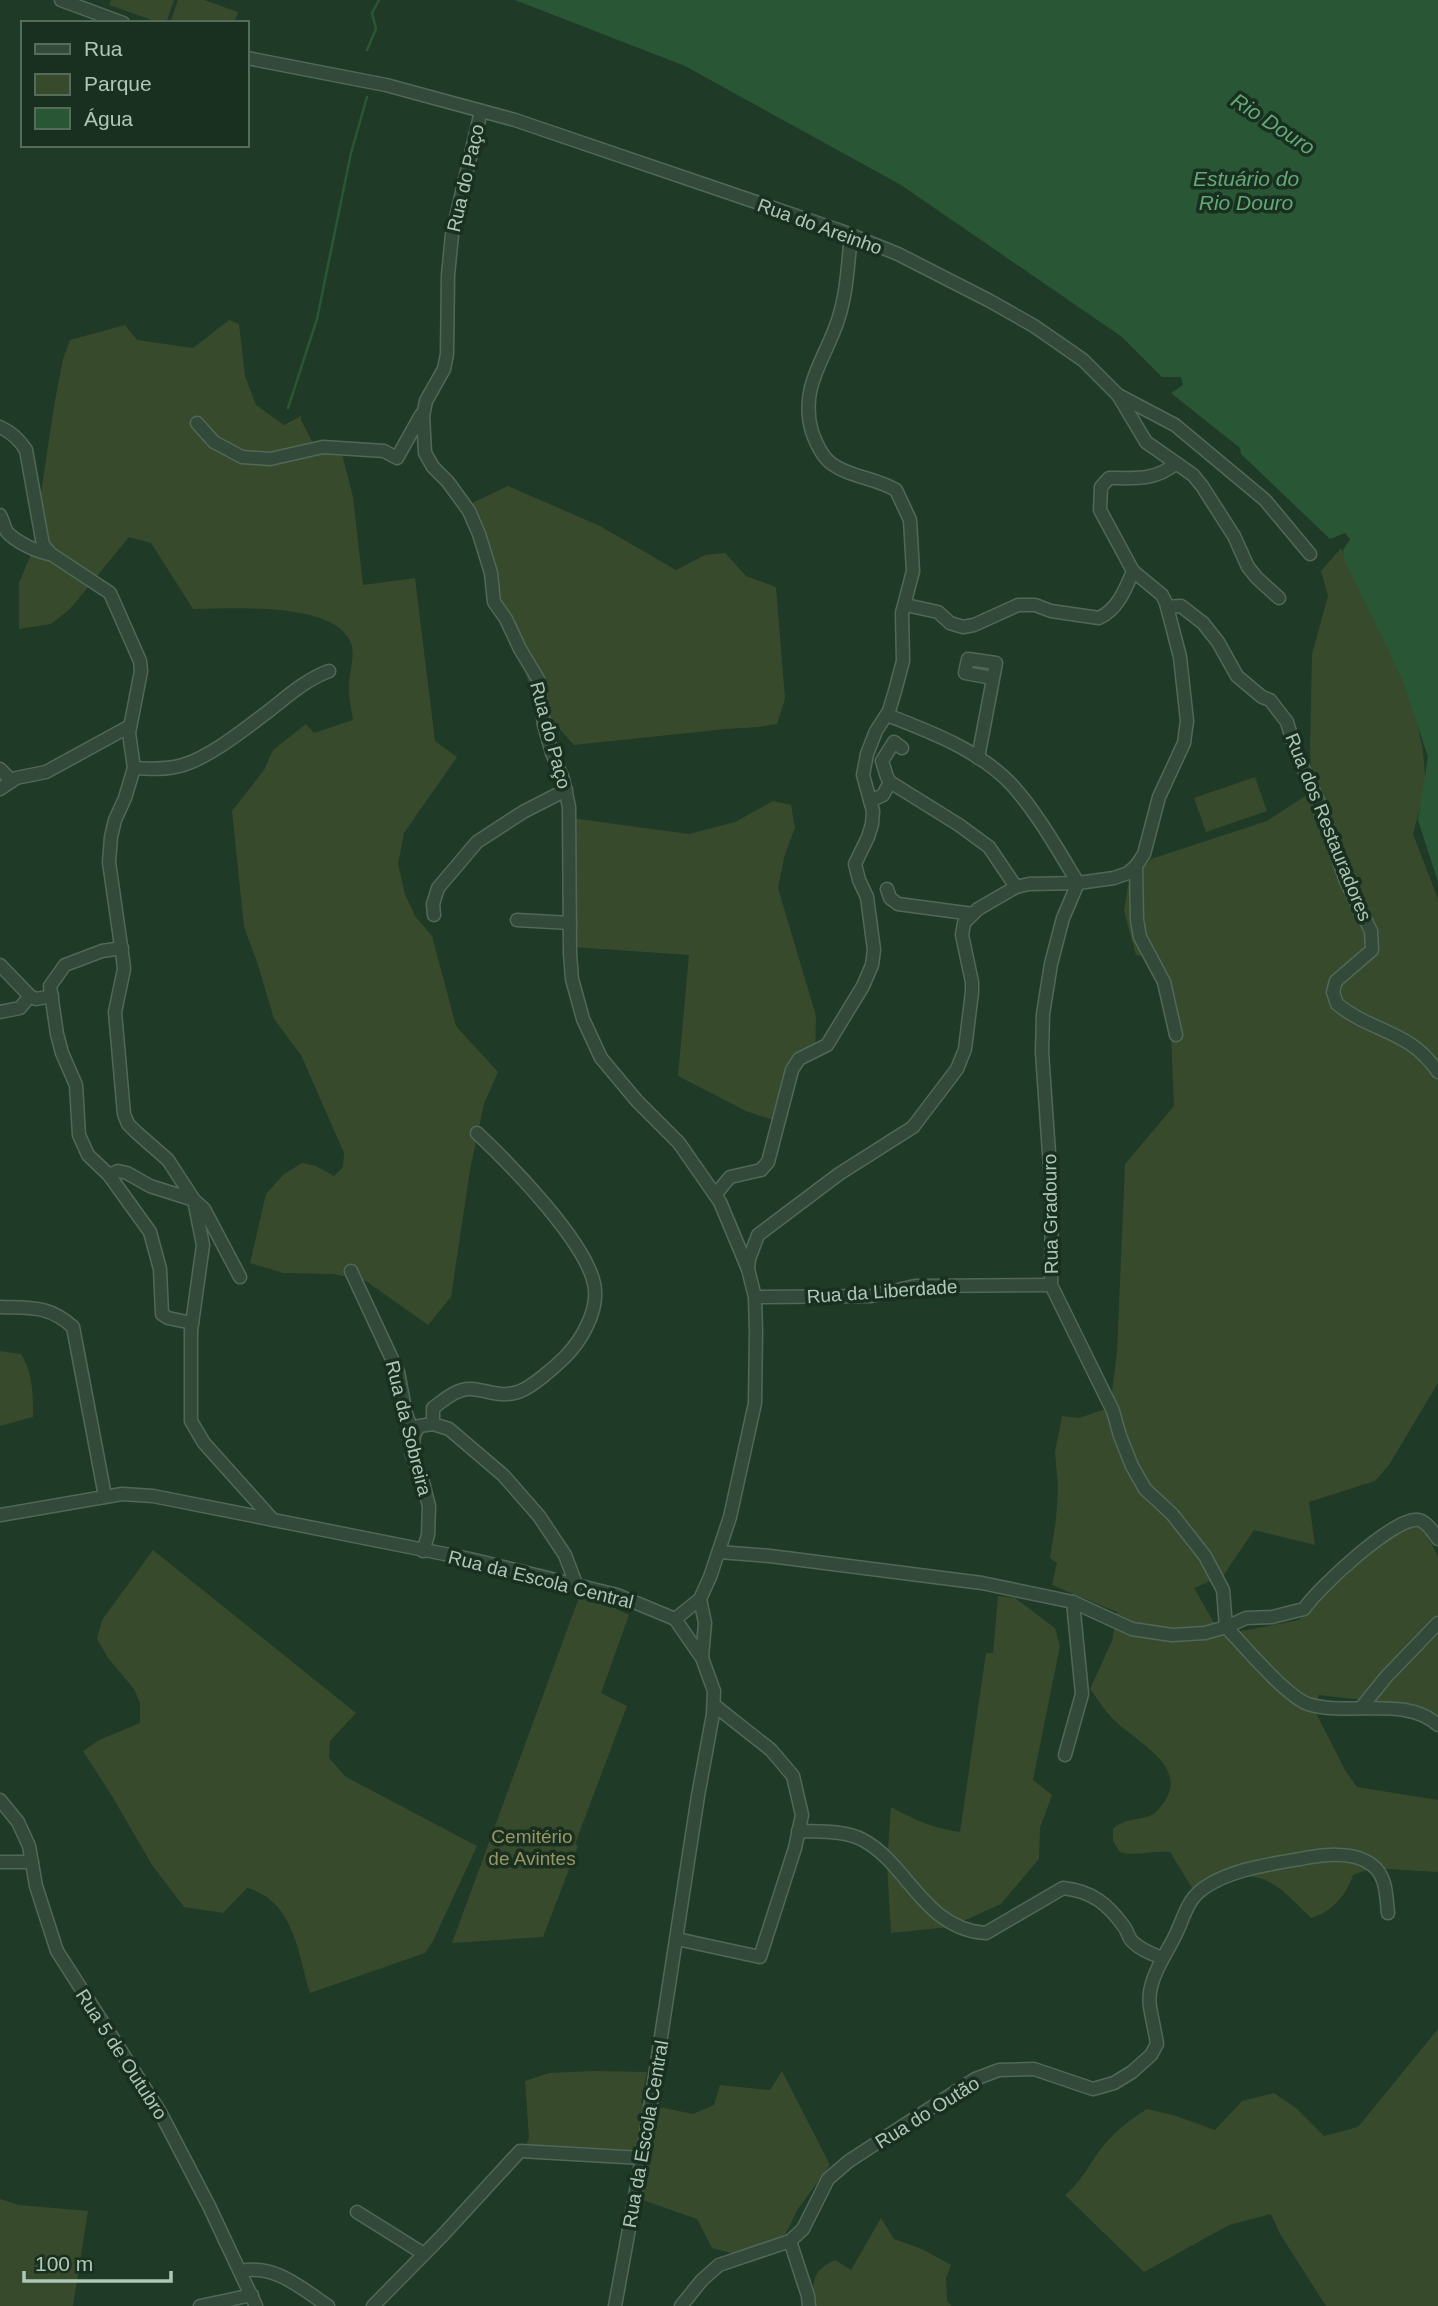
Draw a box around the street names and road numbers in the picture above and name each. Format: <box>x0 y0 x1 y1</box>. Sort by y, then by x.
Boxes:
street label: Rua do Paço <box>443 122 488 234</box>
street label: Rua do Areinho <box>755 194 885 259</box>
street label: Rua do Paço <box>526 679 575 791</box>
street label: Rua dos Restauradores <box>1281 730 1376 924</box>
street label: Rua Gradouro <box>1039 1154 1062 1274</box>
street label: Rua da Liberdade <box>806 1276 958 1307</box>
street label: Rua da Sobreira <box>382 1358 436 1498</box>
street label: Rua da Escola Central <box>446 1546 636 1613</box>
street label: Rua 5 de Outubro <box>72 1985 172 2123</box>
street label: Rua da Escola Central <box>619 2039 672 2230</box>
street label: Rua do Outão <box>872 2072 983 2153</box>

